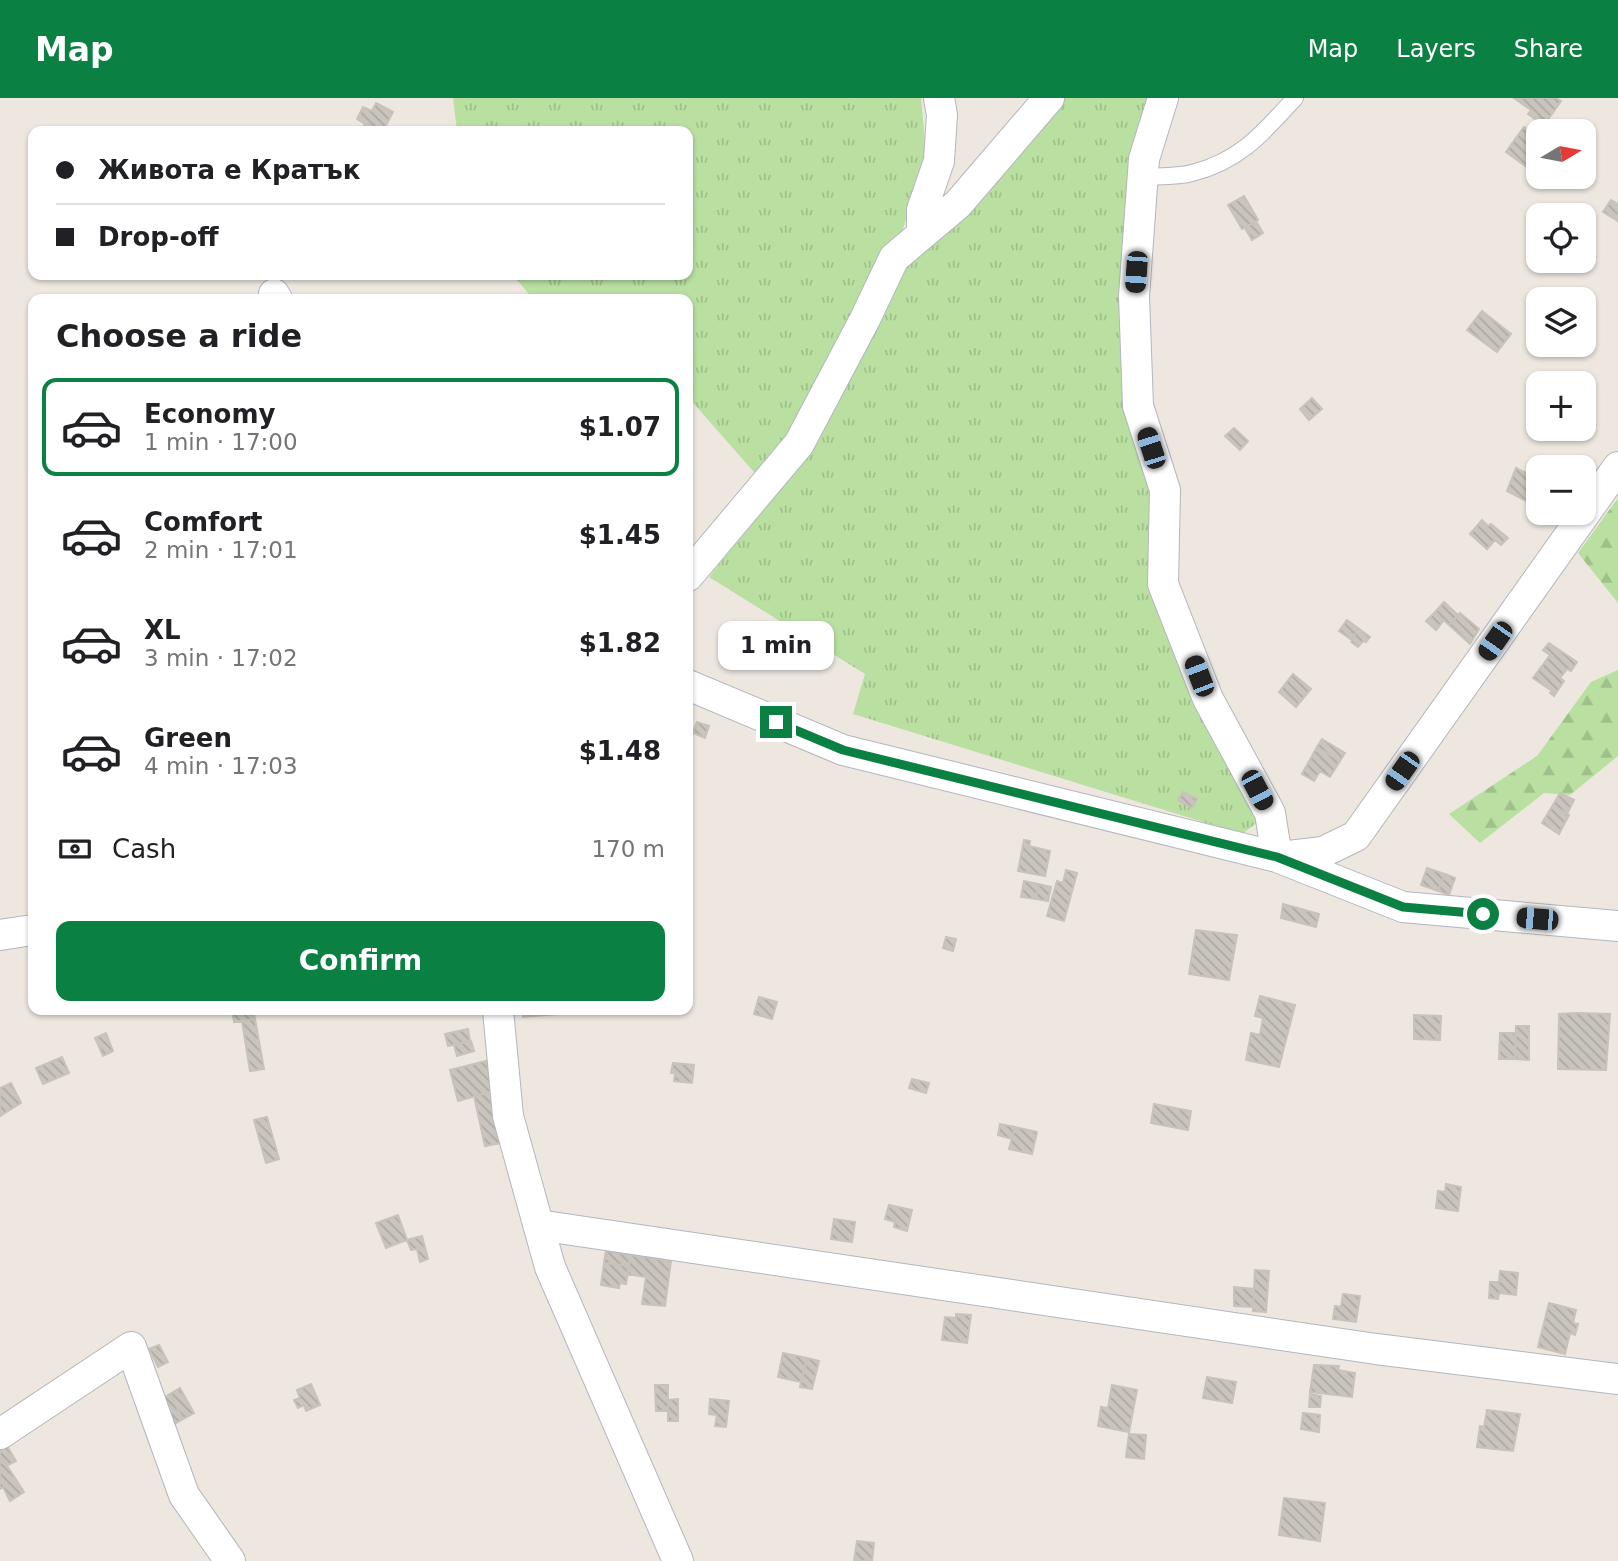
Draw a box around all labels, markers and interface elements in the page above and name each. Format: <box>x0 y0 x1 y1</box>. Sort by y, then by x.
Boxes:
text: Map <box>35 30 114 69</box>
text: Map <box>1308 35 1358 63</box>
text: Layers <box>1396 35 1476 63</box>
text: Share <box>1514 35 1583 63</box>
north arrow <box>1526 119 1596 189</box>
map controls <box>1526 119 1596 525</box>
text: Живота е Кратък <box>98 155 360 185</box>
button: locate <box>1526 203 1596 273</box>
text: Drop-off <box>98 222 219 252</box>
car <box>1125 250 1148 294</box>
button: layers <box>1526 287 1596 357</box>
text: Choose a ride <box>56 317 302 355</box>
button: + <box>1526 371 1596 441</box>
icon: car <box>60 396 123 459</box>
text: Economy <box>144 399 275 429</box>
text: $1.07 <box>579 412 661 442</box>
car <box>1135 425 1168 471</box>
text: 1 min · 17:00 <box>144 429 298 455</box>
button: − <box>1526 455 1596 525</box>
icon: car <box>60 504 123 567</box>
text: Comfort <box>144 507 262 537</box>
text: $1.45 <box>579 520 661 550</box>
text: 2 min · 17:01 <box>144 537 298 563</box>
icon: car <box>60 612 123 675</box>
text: XL <box>144 615 181 645</box>
car <box>1475 618 1516 664</box>
callout: 1 min <box>718 620 834 670</box>
text: $1.82 <box>579 628 661 658</box>
text: 1 min <box>740 632 812 658</box>
text: 3 min · 17:02 <box>144 645 298 671</box>
car <box>1182 653 1217 699</box>
route end <box>760 706 792 738</box>
icon: car <box>60 720 123 783</box>
text: Green <box>144 723 232 753</box>
text: $1.48 <box>579 736 661 766</box>
car <box>1382 748 1423 794</box>
text: 4 min · 17:03 <box>144 753 298 779</box>
car <box>1238 767 1277 813</box>
icon: cash <box>56 830 94 868</box>
text: Cash <box>112 834 176 864</box>
text: 170 m <box>591 836 665 862</box>
route start <box>1467 898 1499 930</box>
car <box>1516 907 1559 931</box>
button: Confirm <box>56 921 665 1001</box>

